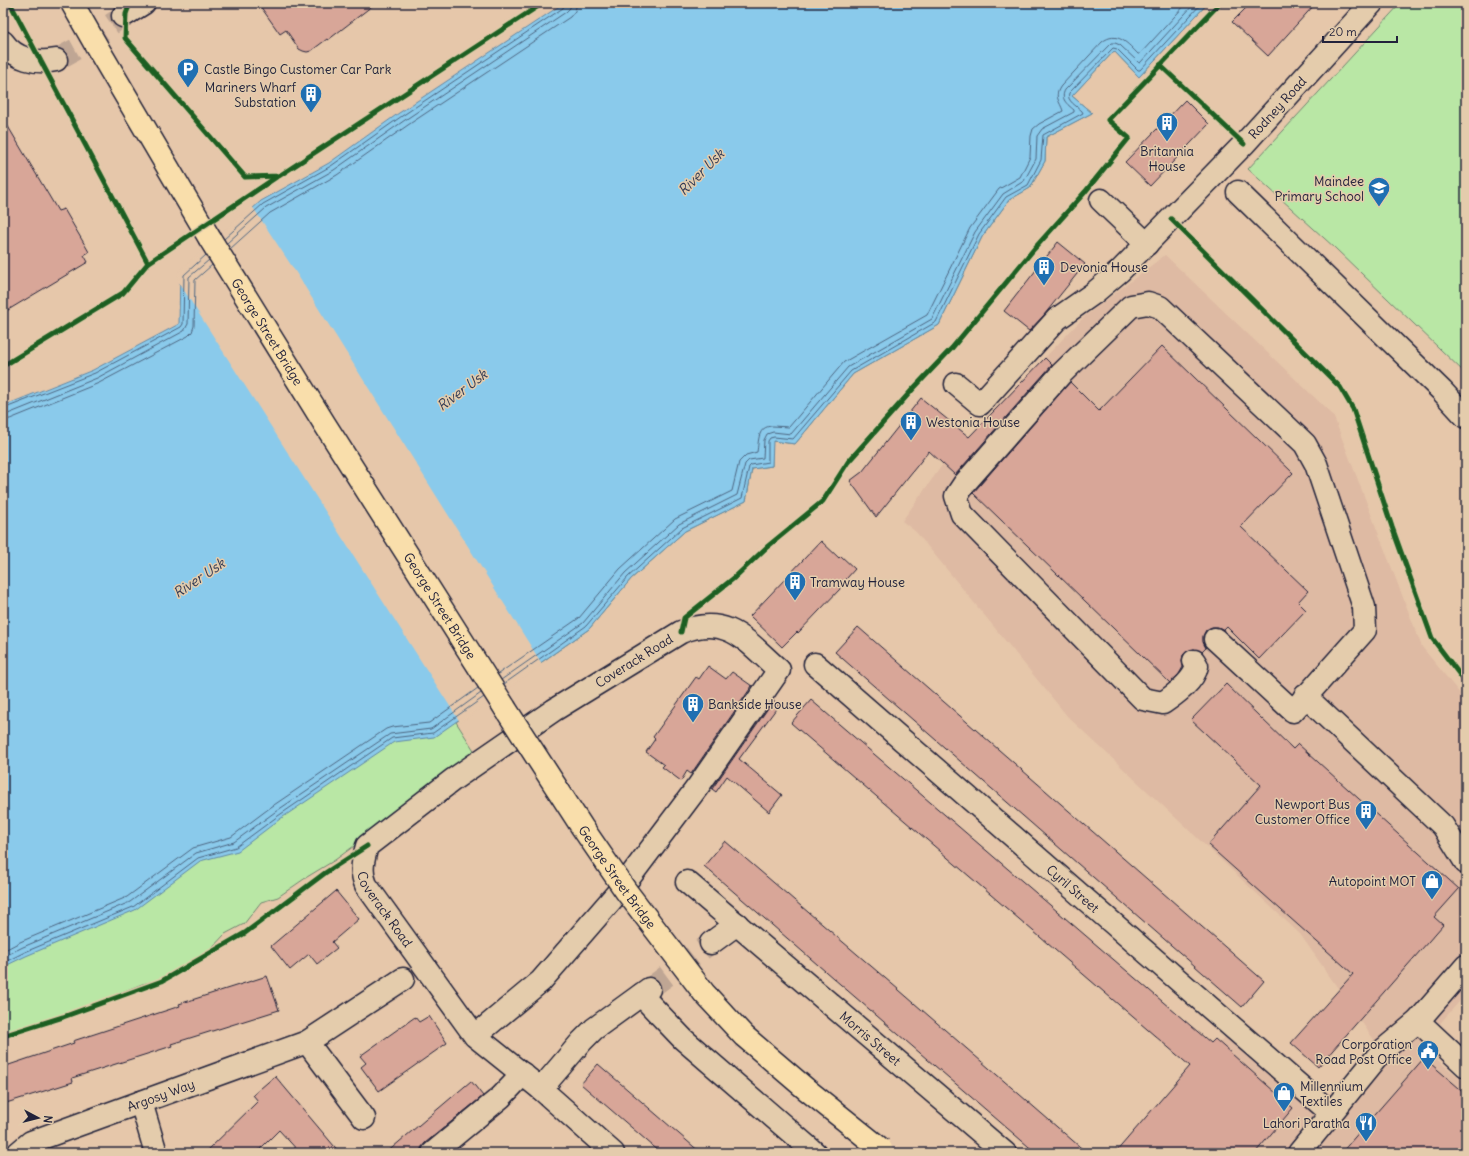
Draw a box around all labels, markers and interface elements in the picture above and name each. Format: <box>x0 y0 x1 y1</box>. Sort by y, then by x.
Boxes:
scale bar <box>1323 18 1397 44</box>
text: 20 m <box>1329 24 1357 39</box>
parking icon: Castle Bingo Customer Car Park <box>175 56 201 89</box>
place label: Castle Bingo Customer Car Park <box>204 61 392 78</box>
street label: Rodney Road <box>1244 72 1310 142</box>
place label: Mariners Wharf Substation <box>205 79 297 111</box>
building icon: Mariners Wharf Substation <box>298 81 324 114</box>
building icon: Britannia House <box>1154 110 1180 143</box>
place label: Britannia House <box>1140 143 1194 175</box>
water label: River Usk <box>674 144 729 199</box>
place label: Maindee Primary School <box>1274 173 1364 205</box>
school or university icon: Maindee Primary School <box>1366 175 1392 208</box>
building icon: Devonia House <box>1031 254 1057 287</box>
place label: Devonia House <box>1060 259 1148 276</box>
street label: George Street Bridge <box>228 275 307 388</box>
water label: River Usk <box>433 365 491 415</box>
building icon: Westonia House <box>898 409 924 442</box>
place label: Westonia House <box>926 414 1020 431</box>
street label: George Street Bridge <box>400 549 480 662</box>
water label: River Usk <box>170 554 229 602</box>
building icon: Tramway House <box>782 569 808 602</box>
place label: Tramway House <box>810 574 905 591</box>
street label: Coverack Road <box>592 630 676 692</box>
building icon: Bankside House <box>680 691 706 724</box>
place label: Bankside House <box>708 696 802 713</box>
place label: Newport Bus Customer Office <box>1255 796 1350 828</box>
building icon: Newport Bus Customer Office <box>1353 798 1379 831</box>
street label: George Street Bridge <box>575 822 660 932</box>
street label: Cyril Street <box>1043 861 1103 917</box>
shop icon: Autopoint MOT <box>1419 868 1445 901</box>
street label: Coverack Road <box>354 870 417 951</box>
place label: Autopoint MOT <box>1329 873 1416 890</box>
street label: Morris Street <box>836 1007 905 1070</box>
place label: Corporation Road Post Office <box>1315 1036 1412 1068</box>
public building icon: Corporation Road Post Office <box>1415 1038 1441 1071</box>
street label: Argosy Way <box>125 1075 197 1115</box>
place label: Millennium Textiles <box>1300 1078 1363 1110</box>
shop icon: Millennium Textiles <box>1271 1080 1297 1113</box>
north arrow <box>18 1098 58 1138</box>
restaurant icon: Lahori Paratha <box>1353 1110 1379 1143</box>
text: N <box>41 1115 55 1124</box>
place label: Lahori Paratha <box>1263 1115 1350 1132</box>

